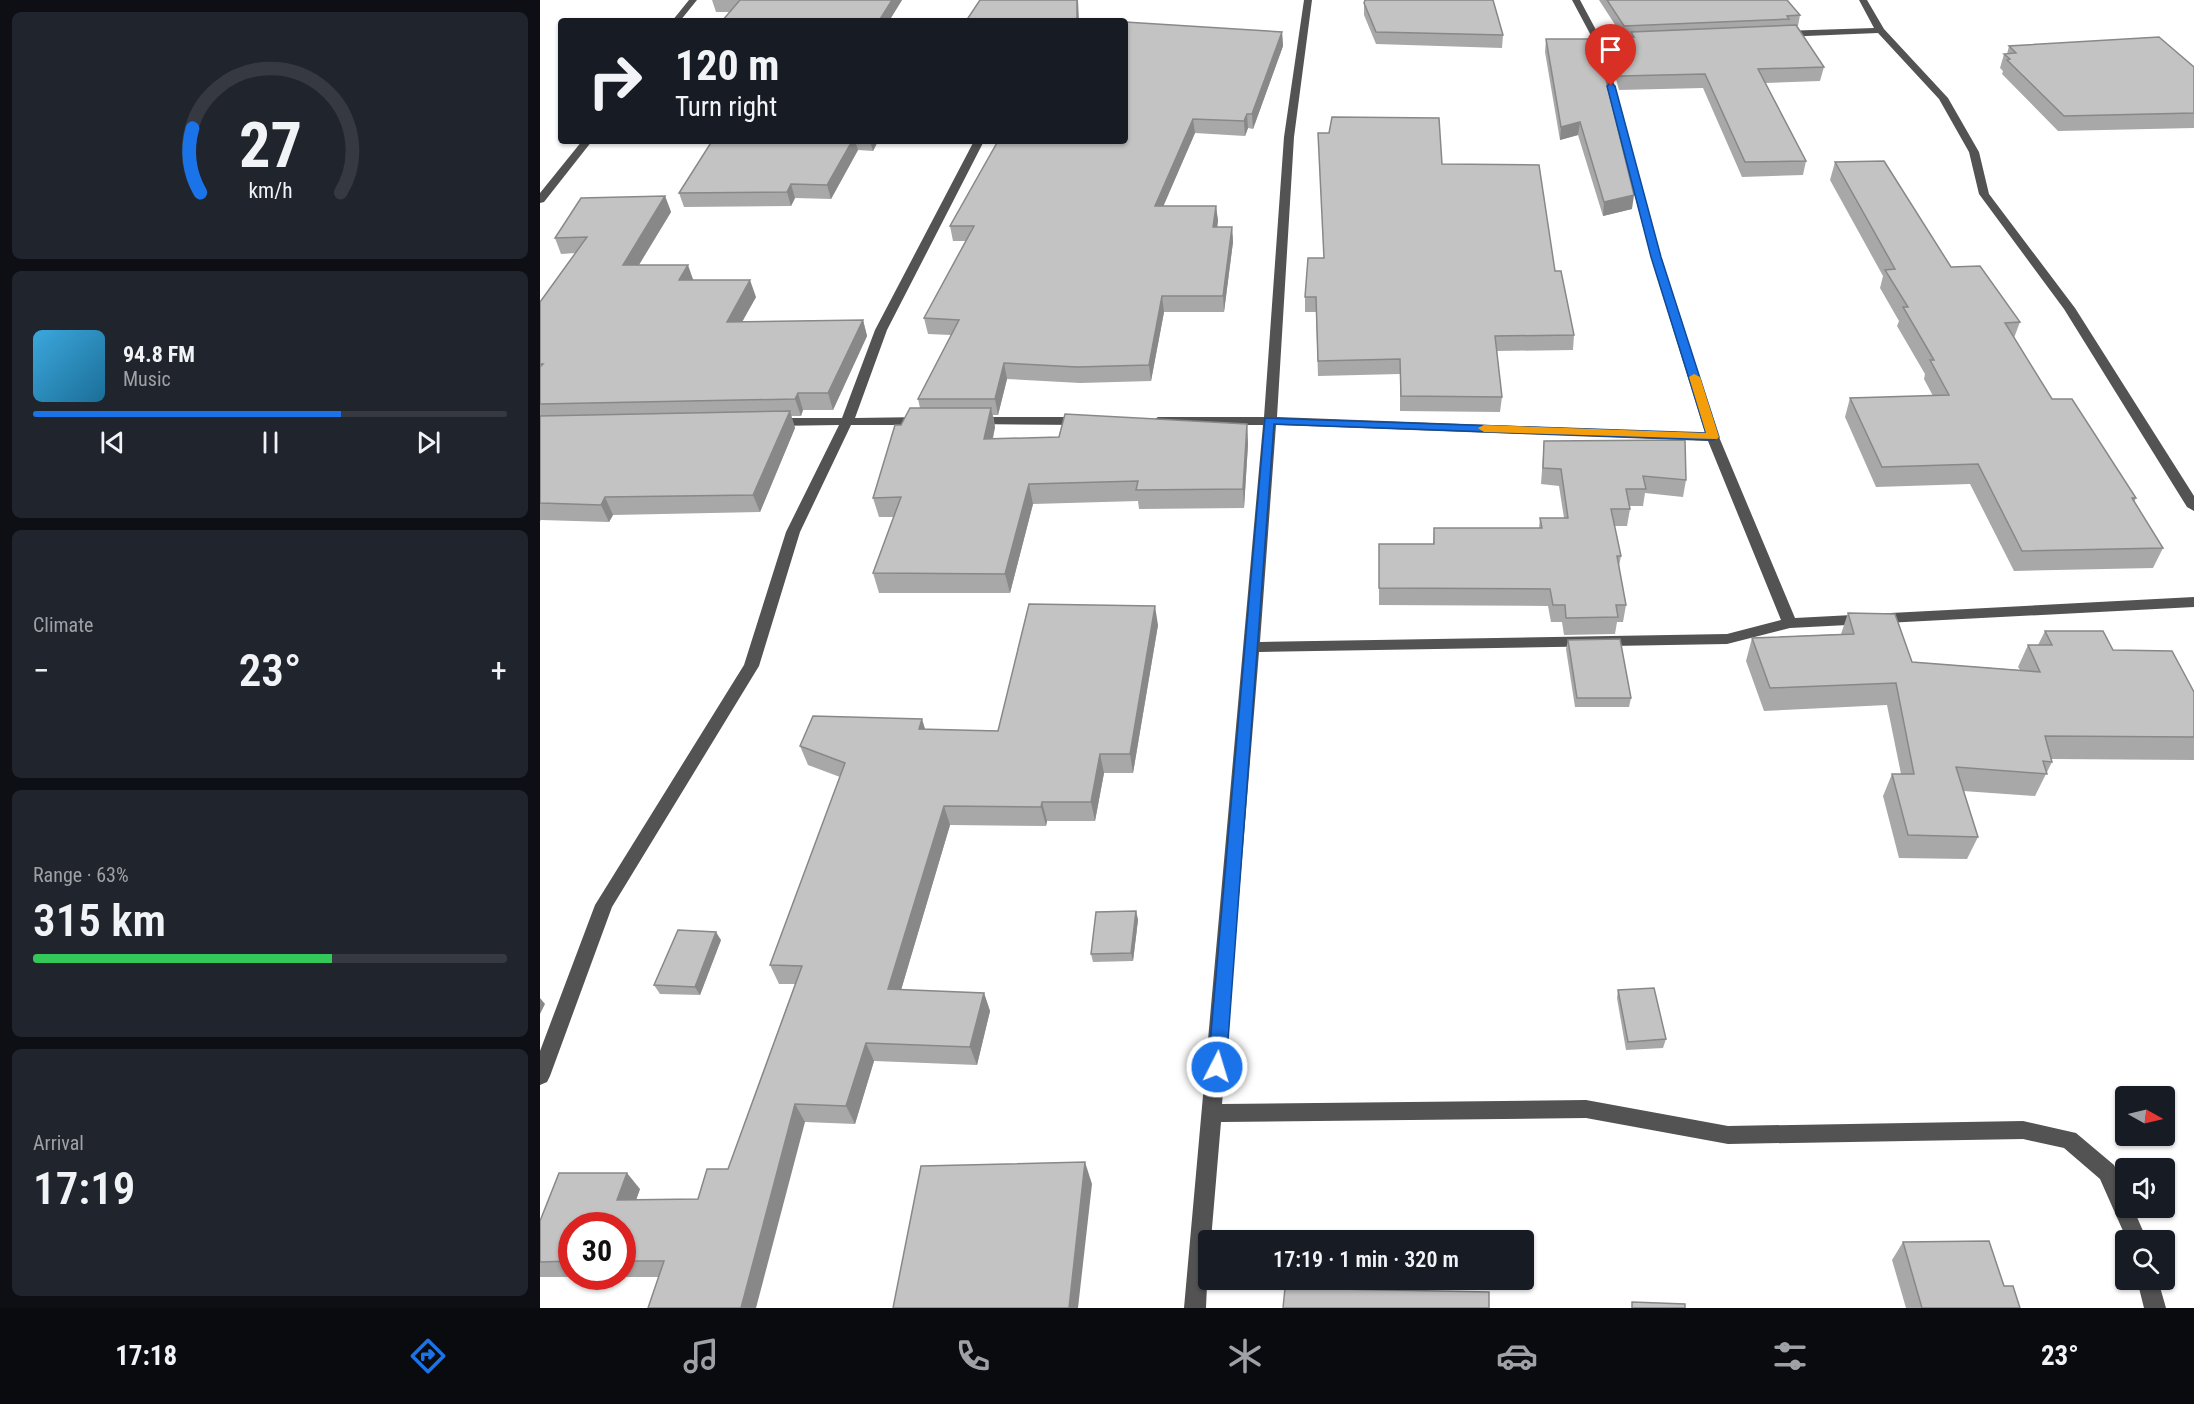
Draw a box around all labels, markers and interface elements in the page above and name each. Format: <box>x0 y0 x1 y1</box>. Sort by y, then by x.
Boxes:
pin <box>1585 24 1636 86</box>
icon: arrive <box>1594 33 1627 66</box>
text: 120 m <box>675 41 780 90</box>
icon: right <box>576 42 654 120</box>
text: Turn right <box>675 91 777 123</box>
text: 27 <box>238 109 302 182</box>
text: km/h <box>248 178 292 203</box>
text: 94.8 FM <box>123 342 195 367</box>
text: Music <box>123 367 171 391</box>
icon: previous <box>96 426 129 459</box>
icon: pause <box>254 426 287 459</box>
icon: next <box>412 426 445 459</box>
text: Climate <box>33 613 93 637</box>
text: 23° <box>239 644 301 697</box>
text: − <box>33 651 50 690</box>
text: + <box>491 651 507 690</box>
text: Range · 63% <box>33 863 129 887</box>
text: 315 km <box>33 894 166 947</box>
position arrow <box>1185 1035 1249 1099</box>
north arrow <box>2115 1086 2175 1146</box>
map controls <box>2115 1086 2175 1290</box>
text: Arrival <box>33 1131 84 1155</box>
button: sound <box>2115 1158 2175 1218</box>
text: 17:19 <box>33 1162 135 1215</box>
speed limit sign: 30 <box>558 1212 636 1290</box>
button: search <box>2115 1230 2175 1290</box>
text: 17:19 · 1 min · 320 m <box>1273 1247 1459 1272</box>
icon: directions <box>407 1335 449 1377</box>
icon: music <box>680 1335 722 1377</box>
icon: phone <box>952 1335 994 1377</box>
icon: climate <box>1224 1335 1266 1377</box>
icon: car <box>1496 1335 1538 1377</box>
icon: filters <box>1769 1335 1811 1377</box>
text: 17:18 <box>115 1340 177 1372</box>
text: 23° <box>2041 1340 2079 1372</box>

